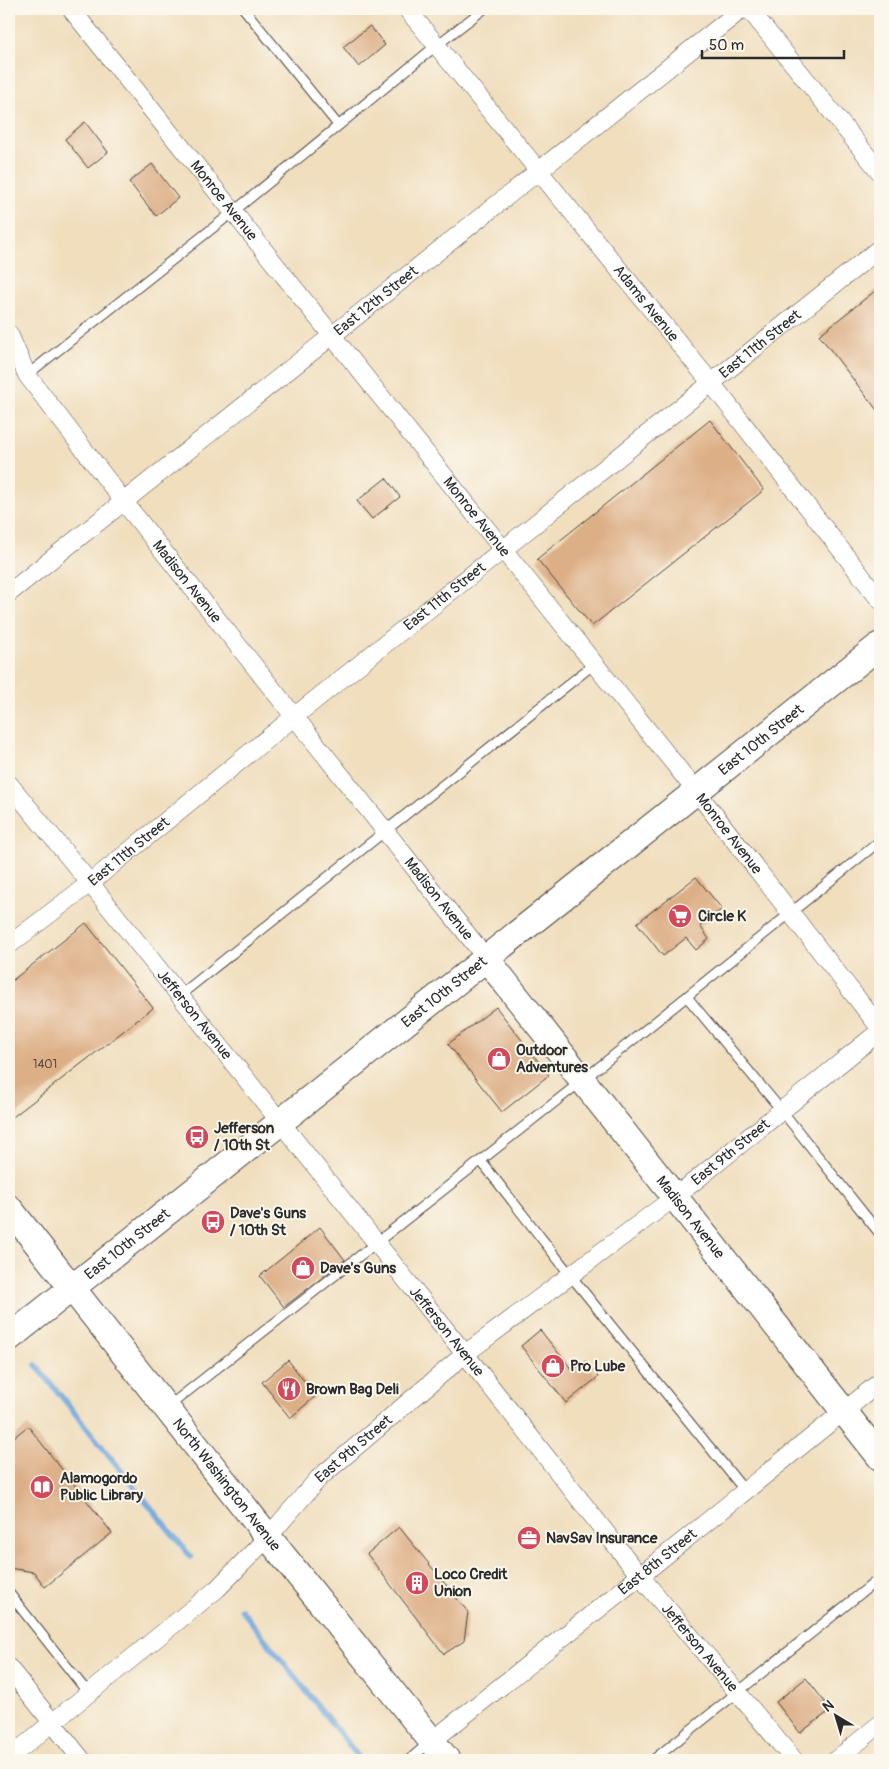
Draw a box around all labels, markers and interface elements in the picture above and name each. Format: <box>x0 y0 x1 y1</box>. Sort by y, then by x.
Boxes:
scale bar <box>702 28 844 60</box>
text: 50 m <box>709 36 744 55</box>
street label: Monroe Avenue <box>186 157 262 245</box>
street label: East 12th Street <box>330 261 423 340</box>
street label: Adams Avenue <box>609 261 683 346</box>
street label: East 11th Street <box>716 305 806 383</box>
street label: Monroe Avenue <box>439 473 515 561</box>
street label: Madison Avenue <box>148 537 226 627</box>
street label: East 11th Street <box>400 558 491 635</box>
street label: East 10th Street <box>715 700 809 780</box>
street label: Monroe Avenue <box>691 790 766 879</box>
street label: East 11th Street <box>84 812 174 891</box>
street label: Madison Avenue <box>400 854 477 945</box>
supermarket icon: Circle K <box>667 903 693 929</box>
place label: Circle K <box>698 907 746 926</box>
street label: East 10th Street <box>398 952 492 1032</box>
street label: Jefferson Avenue <box>153 966 236 1064</box>
place label: Outdoor Adventures <box>516 1041 588 1077</box>
shop icon: Outdoor Adventures <box>486 1046 512 1072</box>
house number: 1401 <box>33 1057 57 1072</box>
street label: East 9th Street <box>688 1114 775 1190</box>
place label: Jefferson / 10th St <box>214 1119 275 1155</box>
bus stop icon: Jefferson / 10th St <box>184 1124 210 1150</box>
street label: Madison Avenue <box>652 1172 729 1263</box>
street label: East 10th Street <box>81 1204 175 1284</box>
place label: Dave's Guns / 10th St <box>230 1204 306 1240</box>
bus stop icon: Dave's Guns / 10th St <box>200 1209 226 1235</box>
shop icon: Dave's Guns <box>290 1255 316 1281</box>
place label: Dave's Guns <box>320 1259 396 1278</box>
street label: Jefferson Avenue <box>405 1283 488 1381</box>
shop icon: Pro Lube <box>540 1353 566 1379</box>
place label: Pro Lube <box>570 1357 626 1376</box>
restaurant icon: Brown Bag Deli <box>276 1376 302 1402</box>
place label: Brown Bag Deli <box>306 1380 399 1399</box>
street label: East 9th Street <box>311 1410 397 1487</box>
street label: North Washington Avenue <box>168 1415 285 1556</box>
place label: Alamogordo Public Library <box>60 1469 143 1505</box>
library icon: Alamogordo Public Library <box>29 1474 55 1500</box>
street label: East 8th Street <box>615 1524 702 1600</box>
office icon: NavSav Insurance <box>516 1525 542 1551</box>
place label: NavSav Insurance <box>546 1529 658 1548</box>
place label: Loco Credit Union <box>434 1565 508 1601</box>
building icon: Loco Credit Union <box>404 1570 430 1596</box>
street label: Jefferson Avenue <box>657 1600 742 1697</box>
north arrow <box>812 1692 862 1742</box>
text: N <box>819 1697 837 1716</box>

